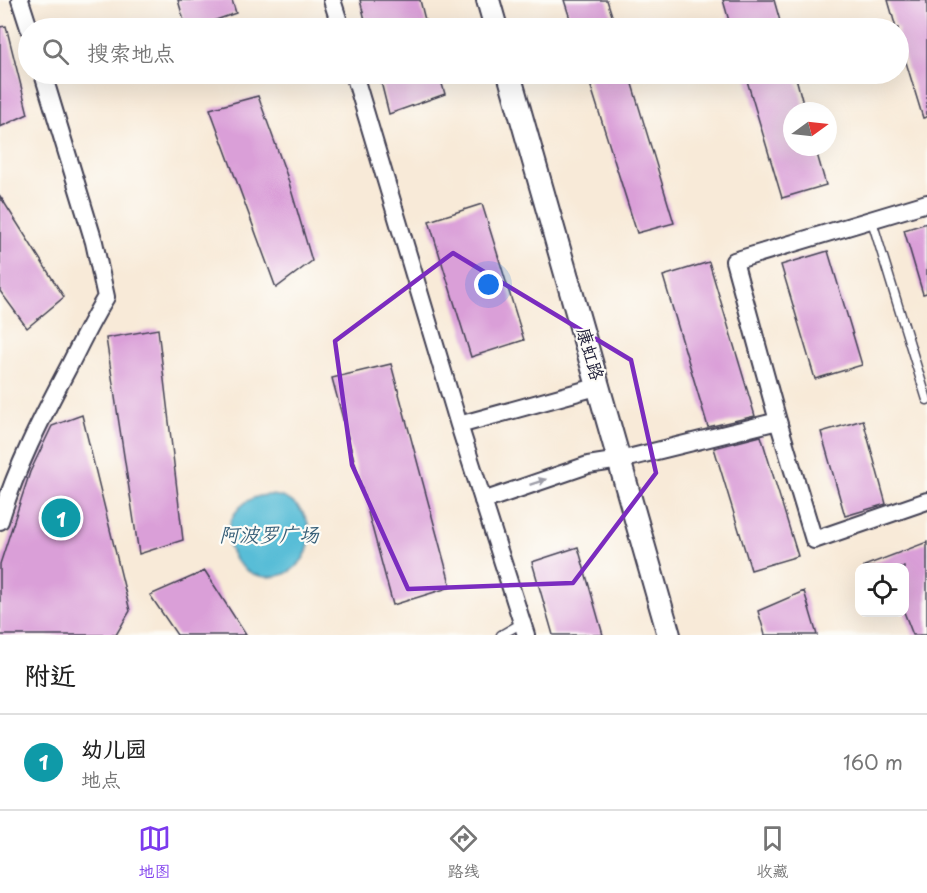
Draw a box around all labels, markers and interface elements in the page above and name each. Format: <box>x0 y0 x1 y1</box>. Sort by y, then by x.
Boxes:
search box <box>18 18 909 84</box>
icon: search <box>39 35 72 68</box>
text: 搜索地点 <box>87 35 175 68</box>
north arrow <box>783 102 837 156</box>
your location <box>474 270 503 299</box>
street label: 康虹路 <box>571 324 612 383</box>
one-way arrow <box>529 476 547 486</box>
pin: 1 <box>42 496 80 540</box>
water label: 阿波罗广场 <box>219 519 320 549</box>
map controls <box>855 563 909 617</box>
button: locate <box>855 563 909 617</box>
text: 附近 <box>24 655 76 694</box>
text: 幼儿园 <box>81 731 147 764</box>
text: 1 <box>39 747 48 777</box>
text: 160 m <box>843 747 903 777</box>
text: 地点 <box>81 764 121 794</box>
tab: 地图 <box>138 822 171 882</box>
tab: 路线 <box>447 822 480 882</box>
tab: 收藏 <box>756 822 789 882</box>

